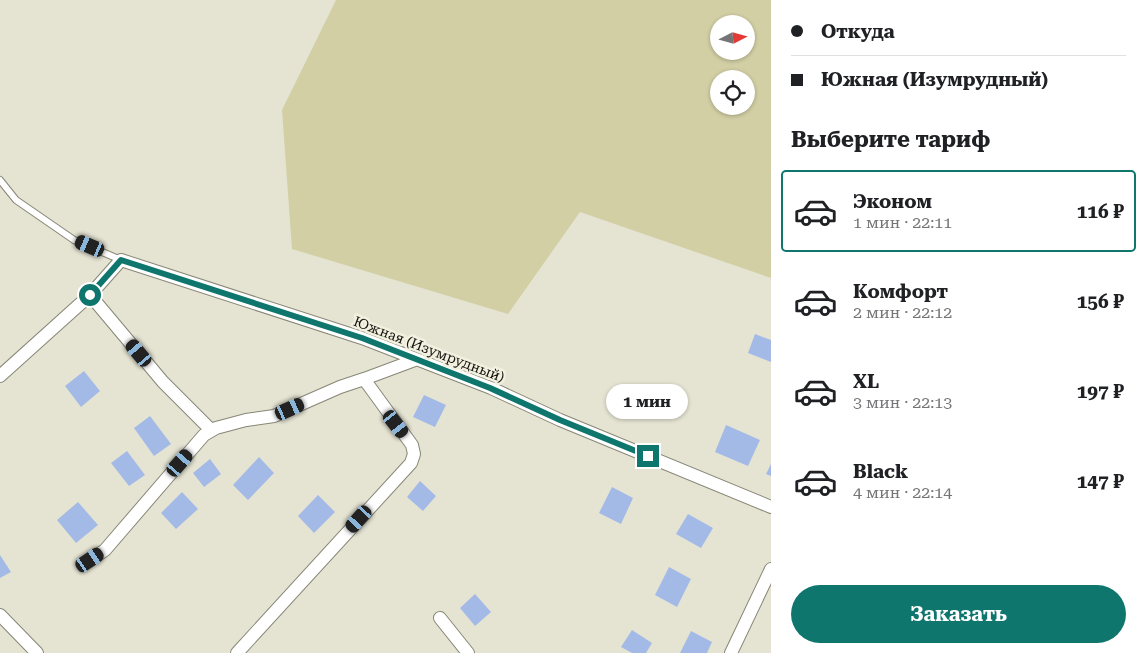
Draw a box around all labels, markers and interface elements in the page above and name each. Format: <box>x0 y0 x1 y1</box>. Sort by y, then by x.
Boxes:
north arrow <box>710 15 755 60</box>
map controls <box>710 15 755 115</box>
text: Откуда <box>821 20 895 43</box>
text: Южная (Изумрудный) <box>821 68 1048 91</box>
button: locate <box>710 70 755 115</box>
text: Выберите тариф <box>791 127 990 152</box>
icon: car <box>793 189 838 234</box>
text: Эконом <box>853 190 932 213</box>
text: 116 ₽ <box>1077 200 1124 223</box>
text: 1 мин · 22:11 <box>853 213 952 232</box>
car <box>73 233 106 259</box>
icon: car <box>793 279 838 324</box>
text: Комфорт <box>853 280 948 303</box>
route start <box>79 284 101 306</box>
text: 156 ₽ <box>1077 290 1124 313</box>
text: 2 мин · 22:12 <box>853 303 952 322</box>
street label: Южная (Изумрудный) <box>351 313 507 385</box>
car <box>123 337 154 369</box>
icon: car <box>793 369 838 414</box>
text: XL <box>853 370 879 393</box>
text: 197 ₽ <box>1077 380 1124 403</box>
callout: 1 мин <box>607 384 689 418</box>
text: 1 мин <box>623 392 671 411</box>
text: 3 мин · 22:13 <box>853 393 952 412</box>
car <box>273 396 306 422</box>
car <box>380 408 411 440</box>
route end <box>637 445 659 467</box>
car <box>164 447 195 479</box>
icon: car <box>793 459 838 504</box>
text: Black <box>853 460 908 483</box>
text: 147 ₽ <box>1077 470 1124 493</box>
text: 4 мин · 22:14 <box>853 483 952 502</box>
car <box>343 503 374 535</box>
car <box>73 545 106 575</box>
button: Заказать <box>791 585 1126 643</box>

